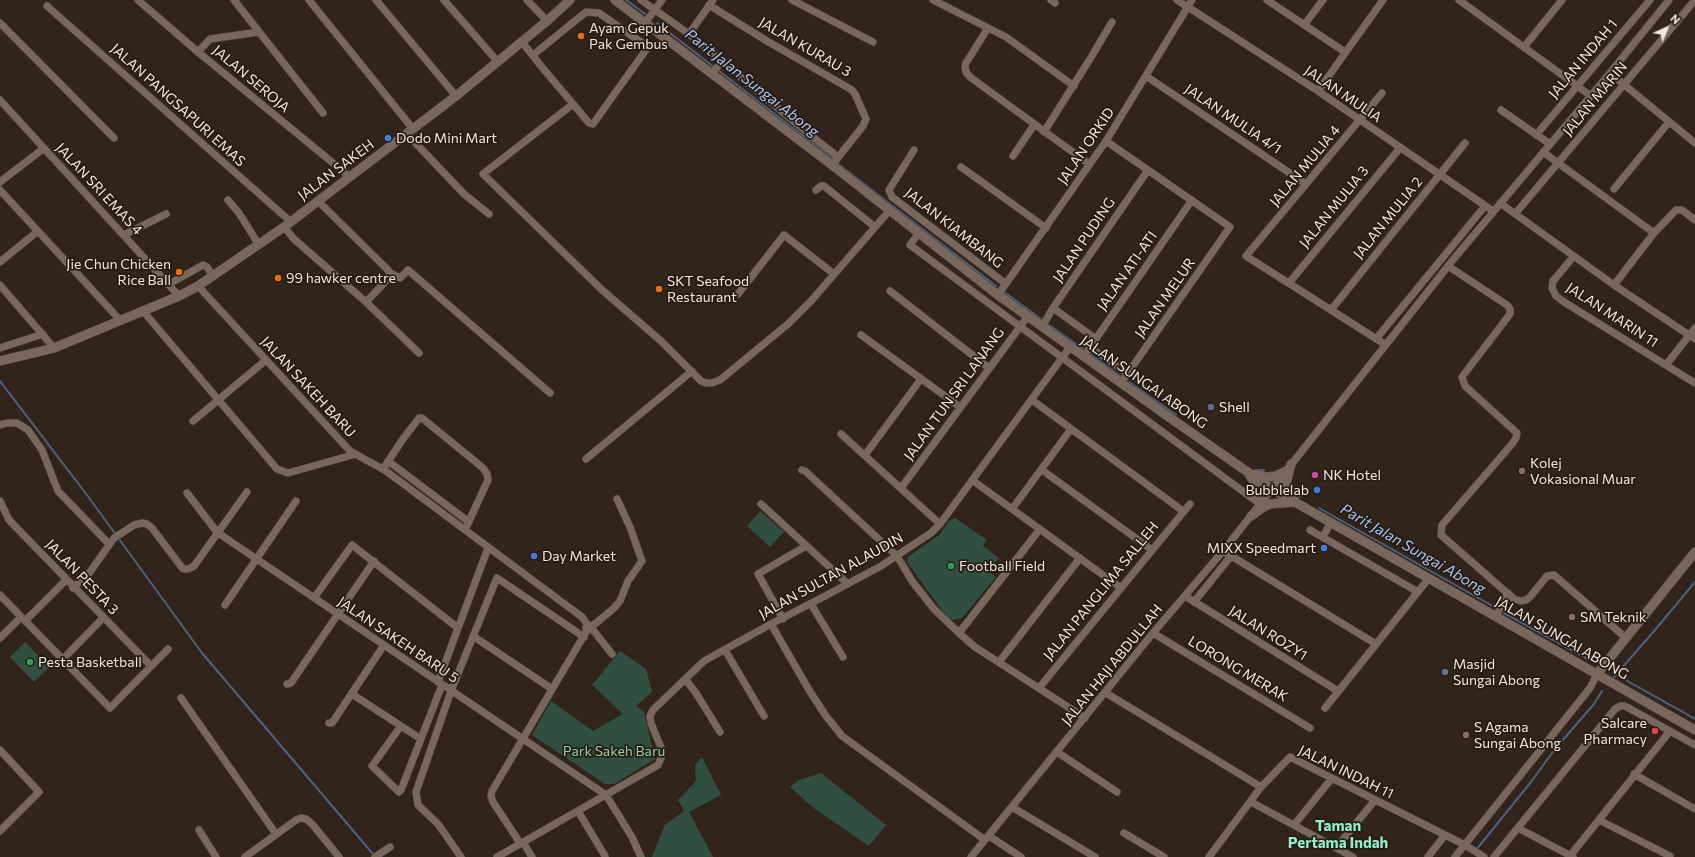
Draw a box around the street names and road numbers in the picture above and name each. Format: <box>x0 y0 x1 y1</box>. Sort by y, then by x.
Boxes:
street label: JALAN KURAU 3 <box>756 14 854 80</box>
street label: JALAN INDAH 1 <box>1545 16 1621 102</box>
street label: JALAN PANGSAPURI EMAS <box>107 40 249 170</box>
street label: JALAN SEROJA <box>209 42 293 116</box>
street label: JALAN MARIN <box>1559 59 1631 139</box>
street label: JALAN MULIA <box>1301 62 1385 126</box>
street label: JALAN MULIA 4/1 <box>1181 80 1285 158</box>
street label: JALAN ORKID <box>1054 104 1118 188</box>
street label: JALAN MULIA 4 <box>1266 122 1344 210</box>
street label: JALAN SAKEH <box>295 136 377 204</box>
street label: JALAN SRI EMAS 4 <box>52 140 146 238</box>
street label: JALAN MULIA 3 <box>1296 163 1372 251</box>
street label: JALAN MULIA 2 <box>1350 174 1426 262</box>
street label: JALAN KIAMBANG <box>901 184 1007 272</box>
street label: JALAN PUDING <box>1049 194 1119 286</box>
street label: JALAN ATI-ATI <box>1093 228 1161 314</box>
street label: JALAN MELUR <box>1131 255 1199 341</box>
street label: JALAN MARIN 11 <box>1563 279 1661 351</box>
street label: JALAN TUN SRI LANANG <box>900 324 1008 464</box>
street label: JALAN SUNGAI ABONG <box>1077 332 1211 432</box>
street label: JALAN SAKEH BARU <box>257 333 359 441</box>
street label: JALAN PANGLIMA SALLEH <box>1040 518 1162 664</box>
street label: JALAN SULTAN ALAUDIN <box>756 529 906 623</box>
street label: JALAN PESTA 3 <box>42 536 122 618</box>
street label: JALAN SAKEH BARU 5 <box>334 593 462 687</box>
street label: JALAN SUNGAI ABONG <box>1492 593 1632 683</box>
street label: JALAN HAJI ABDULLAH <box>1058 601 1166 729</box>
street label: JALAN ROZY1 <box>1226 602 1310 664</box>
street label: LORONG MERAK <box>1185 633 1291 705</box>
street label: JALAN INDAH 11 <box>1296 742 1396 802</box>

